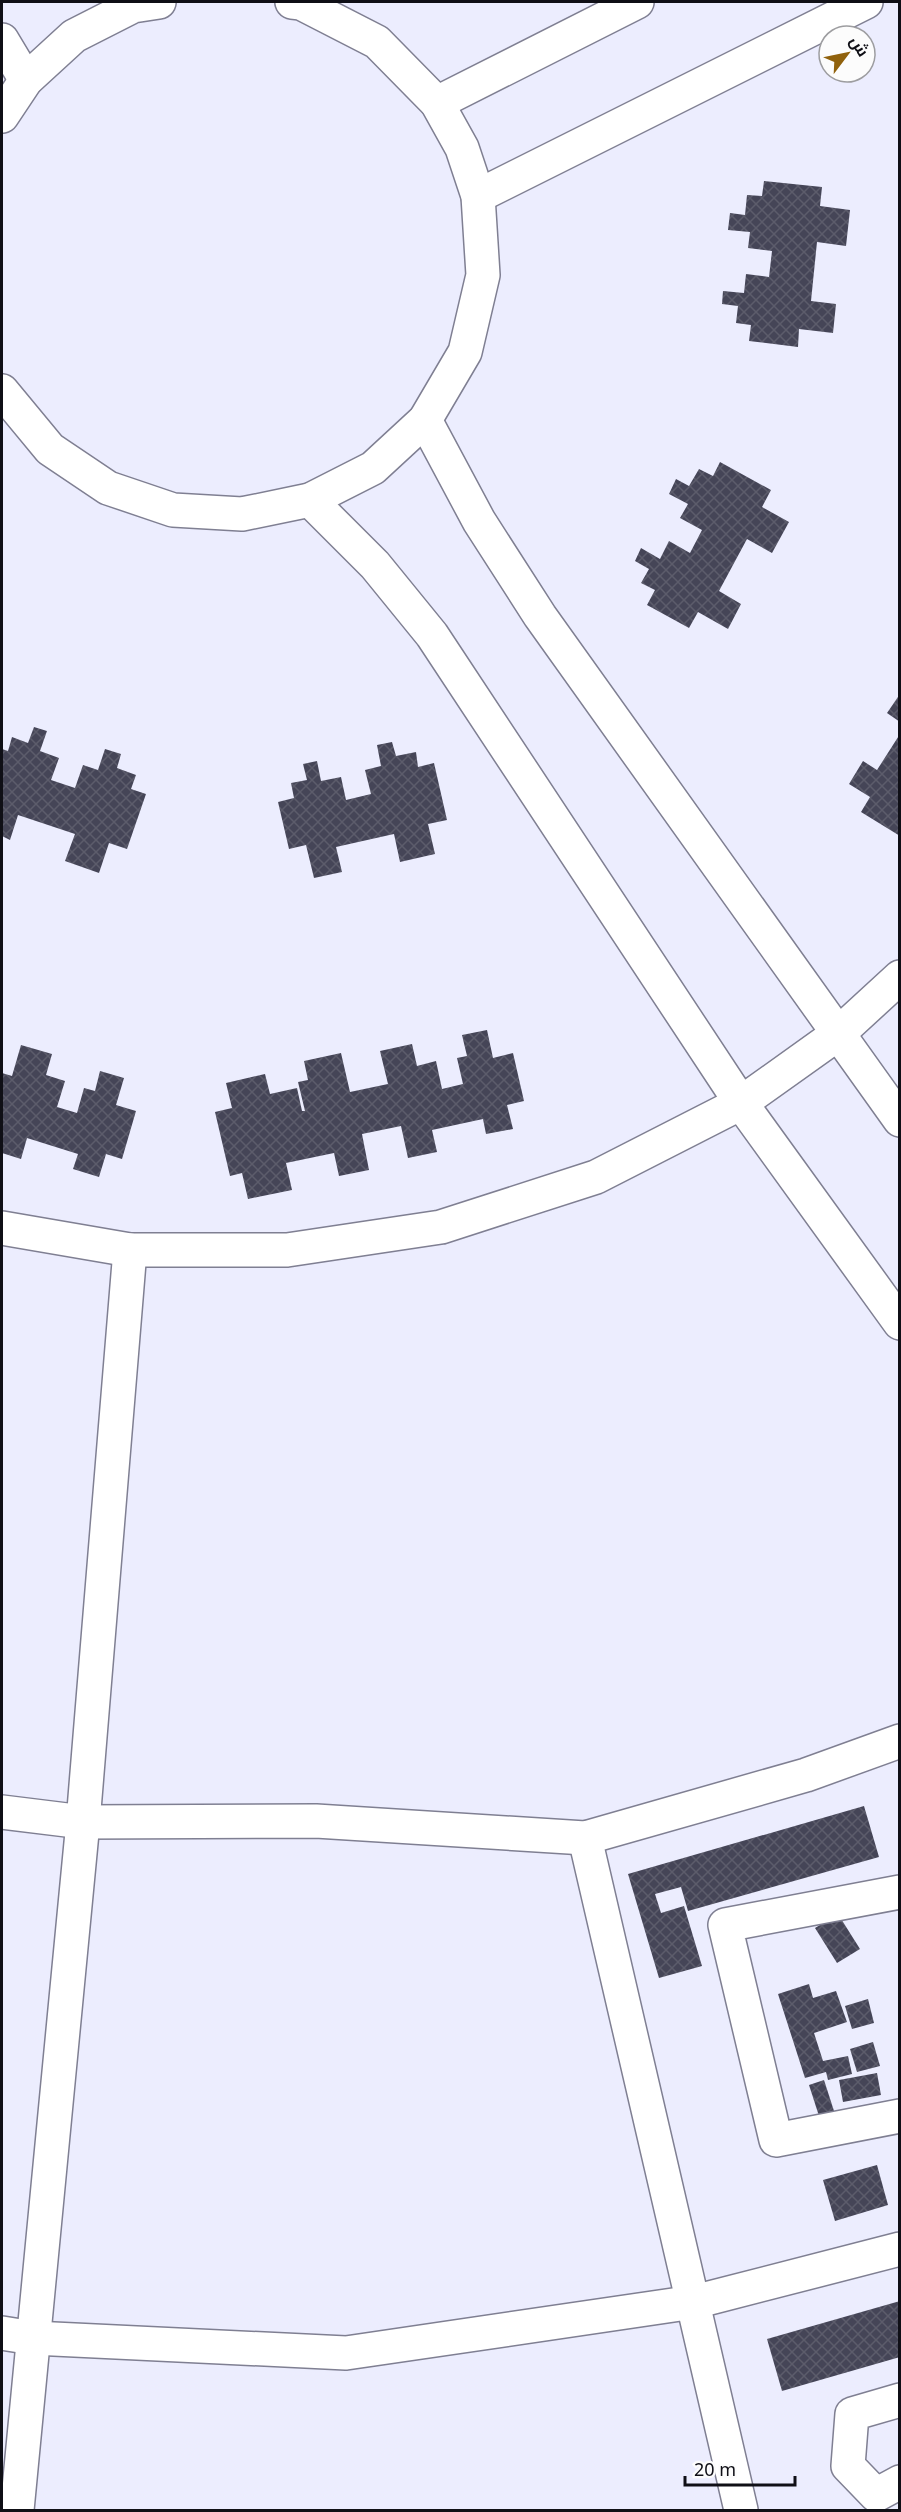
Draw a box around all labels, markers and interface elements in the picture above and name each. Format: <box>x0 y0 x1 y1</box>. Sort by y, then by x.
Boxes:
north arrow <box>817 24 877 84</box>
text: ش <box>845 32 874 61</box>
scale bar <box>685 2449 794 2487</box>
text: 20 m <box>694 2457 736 2481</box>

